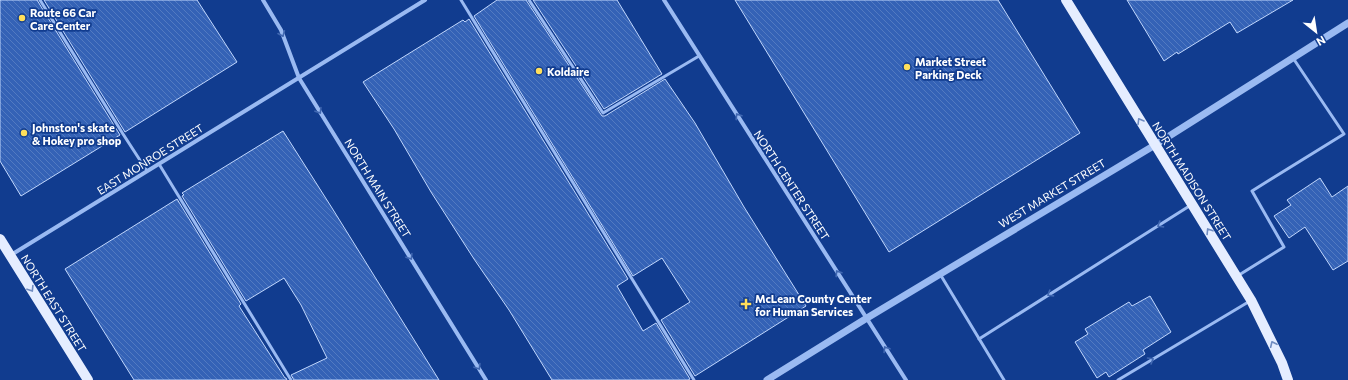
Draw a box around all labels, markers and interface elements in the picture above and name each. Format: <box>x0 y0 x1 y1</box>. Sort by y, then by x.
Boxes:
place label: Route 66 Car Care Center <box>30 6 97 32</box>
north arrow <box>1296 12 1336 52</box>
marker: Route 66 Car Care Center <box>17 13 27 23</box>
one-way arrow <box>277 30 285 37</box>
text: N <box>1314 33 1328 49</box>
place label: Market Street Parking Deck <box>915 55 986 81</box>
marker: Market Street Parking Deck <box>902 62 912 72</box>
place label: Koldaire <box>547 65 589 78</box>
marker: Koldaire <box>534 66 544 76</box>
one-way arrow <box>315 107 322 114</box>
one-way arrow <box>735 114 742 121</box>
one-way arrow <box>1137 118 1145 125</box>
street label: NORTH MADISON STREET <box>1150 119 1234 243</box>
place label: Johnston's skate & Hokey pro shop <box>32 121 122 147</box>
street label: EAST MONROE STREET <box>94 121 206 197</box>
marker: Johnston's skate & Hokey pro shop <box>19 128 29 138</box>
street label: NORTH CENTER STREET <box>752 128 832 242</box>
street label: NORTH MAIN STREET <box>342 136 414 240</box>
street label: WEST MARKET STREET <box>996 156 1108 230</box>
one-way arrow <box>1157 220 1164 228</box>
one-way arrow <box>1207 228 1214 235</box>
street label: NORTH EAST STREET <box>19 252 89 354</box>
one-way arrow <box>405 253 413 260</box>
one-way arrow <box>835 270 843 277</box>
one-way arrow <box>26 285 34 292</box>
one-way arrow <box>1047 290 1054 297</box>
place label: McLean County Center for Human Services <box>755 292 872 318</box>
marker: McLean County Center for Human Services <box>740 298 752 310</box>
one-way arrow <box>1270 341 1278 348</box>
one-way arrow <box>883 346 891 353</box>
one-way arrow <box>1147 357 1154 365</box>
one-way arrow <box>474 363 481 370</box>

